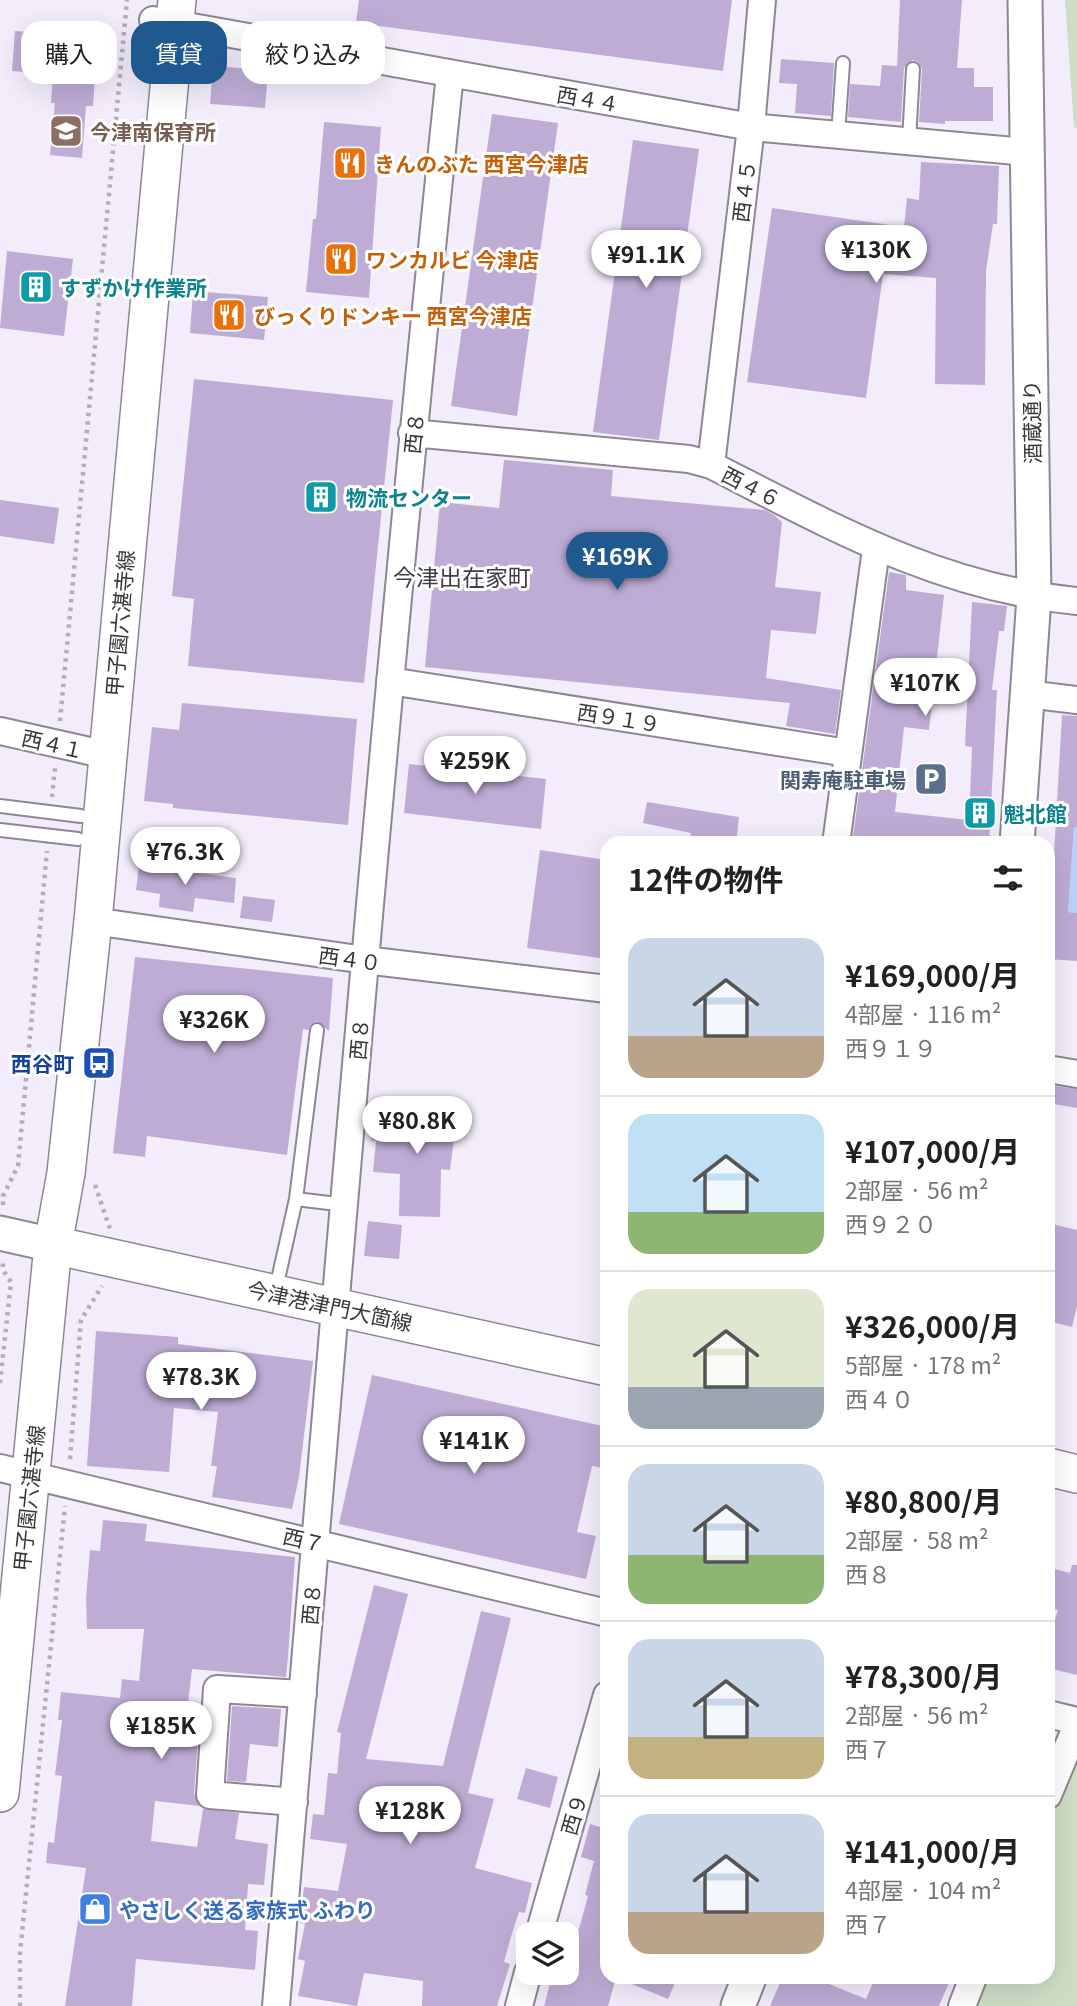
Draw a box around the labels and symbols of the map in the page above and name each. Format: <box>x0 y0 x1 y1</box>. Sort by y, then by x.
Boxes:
street label: 西４４ <box>554 78 622 118</box>
school or university icon: 今津南保育所 <box>47 112 85 150</box>
place label: 今津南保育所 <box>90 116 216 146</box>
restaurant icon: きんのぶた 西宮今津店 <box>331 144 369 182</box>
place label: きんのぶた 西宮今津店 <box>374 148 589 178</box>
street label: 西４５ <box>724 158 762 224</box>
pin: ¥130K <box>827 226 925 285</box>
pin: ¥91.1K <box>589 230 703 290</box>
restaurant icon: ワンカルビ 今津店 <box>322 240 360 278</box>
place label: ワンカルビ 今津店 <box>366 244 539 274</box>
building icon: すずかけ作業所 <box>17 268 55 306</box>
place label: すずかけ作業所 <box>60 272 207 302</box>
restaurant icon: びっくりドンキー 西宮今津店 <box>210 296 248 334</box>
place label: びっくりドンキー 西宮今津店 <box>254 300 532 330</box>
street label: 酒蔵通り <box>1015 380 1047 464</box>
street label: 西８ <box>396 411 430 455</box>
street label: 西４６ <box>717 458 787 514</box>
building icon: 物流センター <box>302 478 340 516</box>
place label: 物流センター <box>346 482 472 512</box>
pin: ¥169K <box>568 532 666 592</box>
street label: 甲子園六湛寺線 <box>98 548 140 698</box>
district label: 今津出在家町 <box>393 559 531 593</box>
pin: ¥107K <box>876 658 974 718</box>
street label: 西９１９ <box>575 696 663 738</box>
street label: 西４１ <box>19 721 87 765</box>
pin: ¥259K <box>426 736 524 796</box>
parking icon: 関寿庵駐車場 <box>912 760 950 798</box>
place label: 関寿庵駐車場 <box>780 764 906 794</box>
building icon: 魁北館 <box>961 794 999 832</box>
place label: 魁北館 <box>1004 798 1067 828</box>
pin: ¥76.3K <box>128 828 242 887</box>
street label: 西４０ <box>317 939 383 977</box>
pin: ¥326K <box>165 996 263 1055</box>
street label: 西８ <box>341 1017 375 1061</box>
bus stop icon: 西谷町 <box>80 1044 118 1082</box>
place label: 西谷町 <box>11 1048 74 1078</box>
pin: ¥80.8K <box>360 1096 474 1156</box>
street label: 今津港津門大箇線 <box>245 1273 415 1337</box>
pin: ¥78.3K <box>144 1352 258 1412</box>
pin: ¥141K <box>425 1416 523 1476</box>
street label: 甲子園六湛寺線 <box>5 1423 51 1573</box>
street label: 西７ <box>280 1520 328 1558</box>
street label: 西８ <box>293 1582 327 1626</box>
pin: ¥185K <box>112 1702 210 1761</box>
pin: ¥128K <box>361 1786 459 1846</box>
street label: 西９ <box>553 1790 593 1838</box>
shop icon: やさしく送る家族式 ふわり <box>76 1890 114 1928</box>
place label: やさしく送る家族式 ふわり <box>119 1894 376 1924</box>

